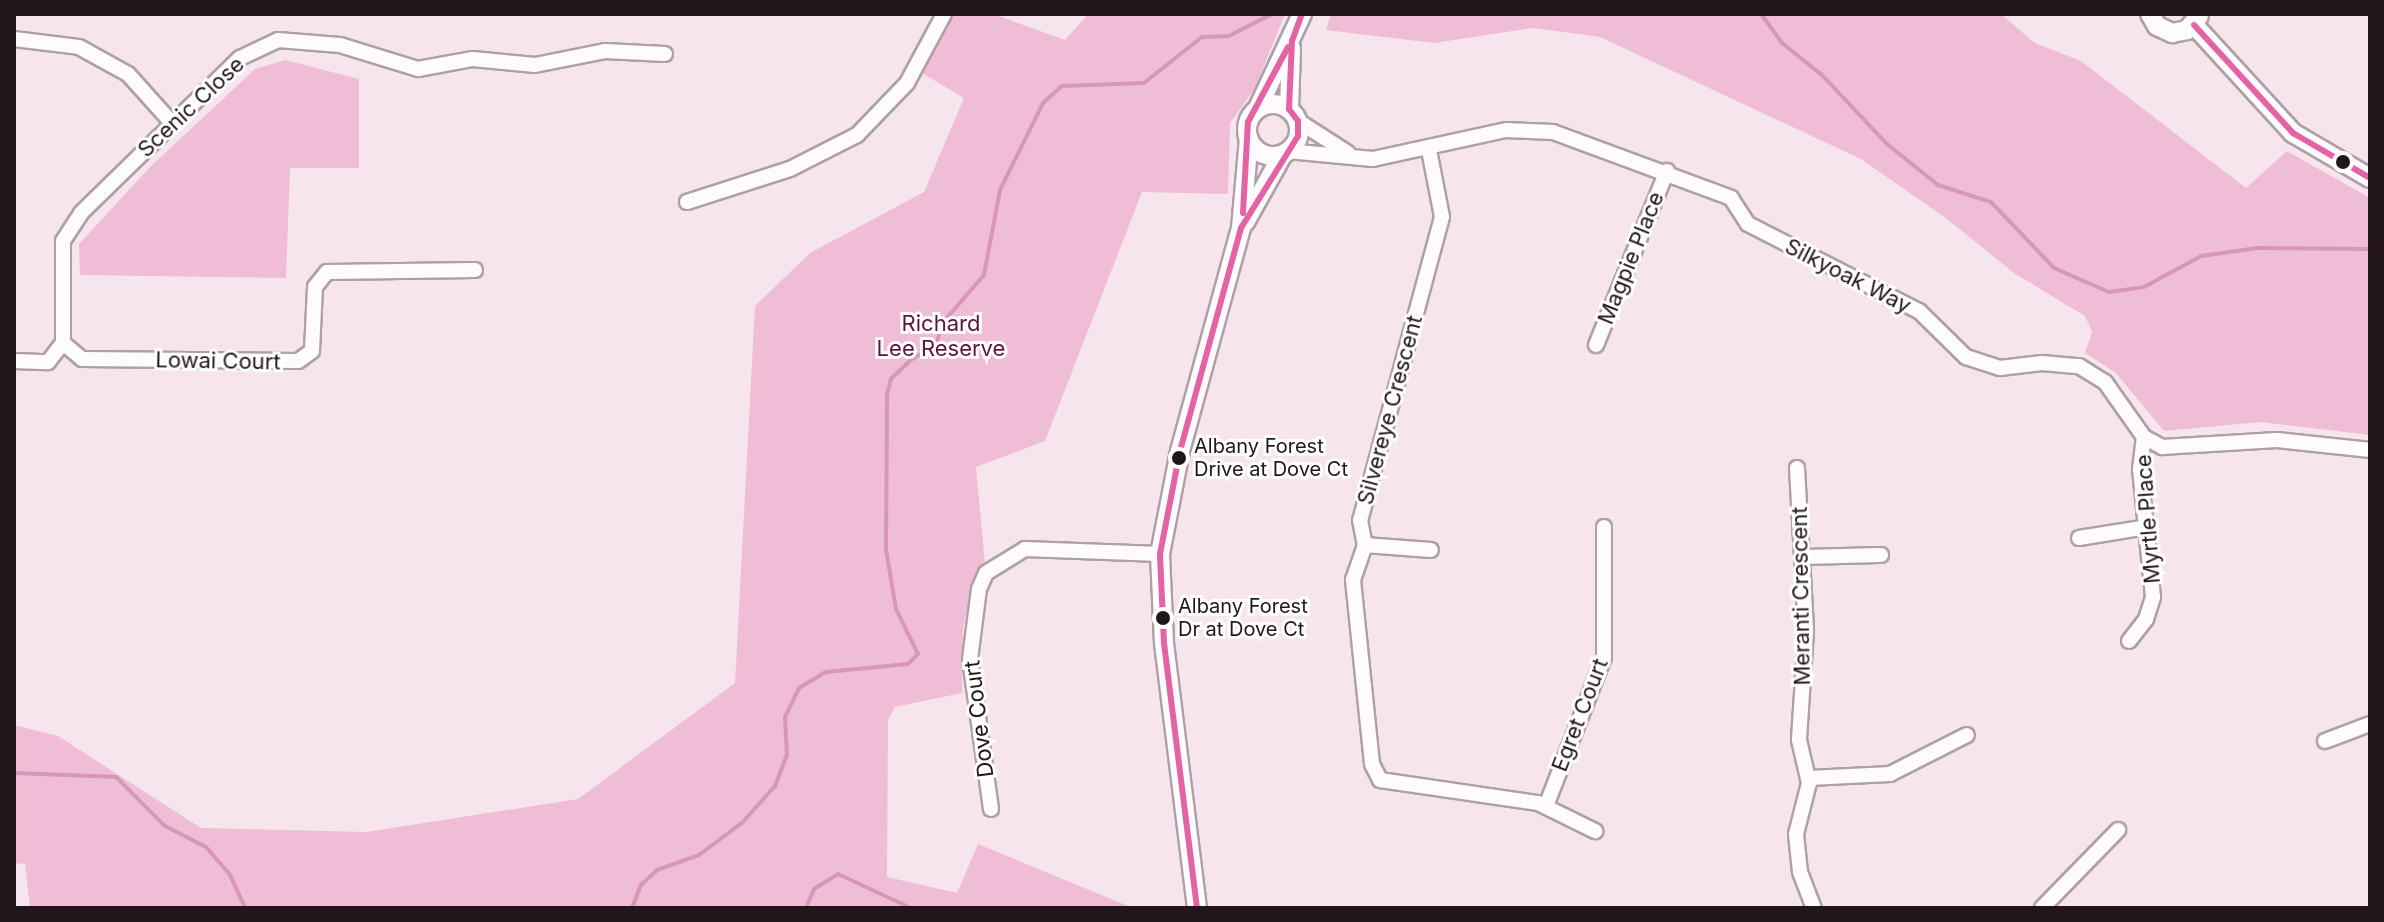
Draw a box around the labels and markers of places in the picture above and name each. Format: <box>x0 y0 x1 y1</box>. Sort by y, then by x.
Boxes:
unlabelled marker <box>2335 154 2351 170</box>
place label: Albany Forest Drive at Dove Ct <box>1194 434 1348 481</box>
marker: Albany Forest Drive at Dove Ct <box>1171 450 1187 466</box>
place label: Albany Forest Dr at Dove Ct <box>1178 594 1308 641</box>
marker: Albany Forest Dr at Dove Ct <box>1155 610 1171 626</box>

